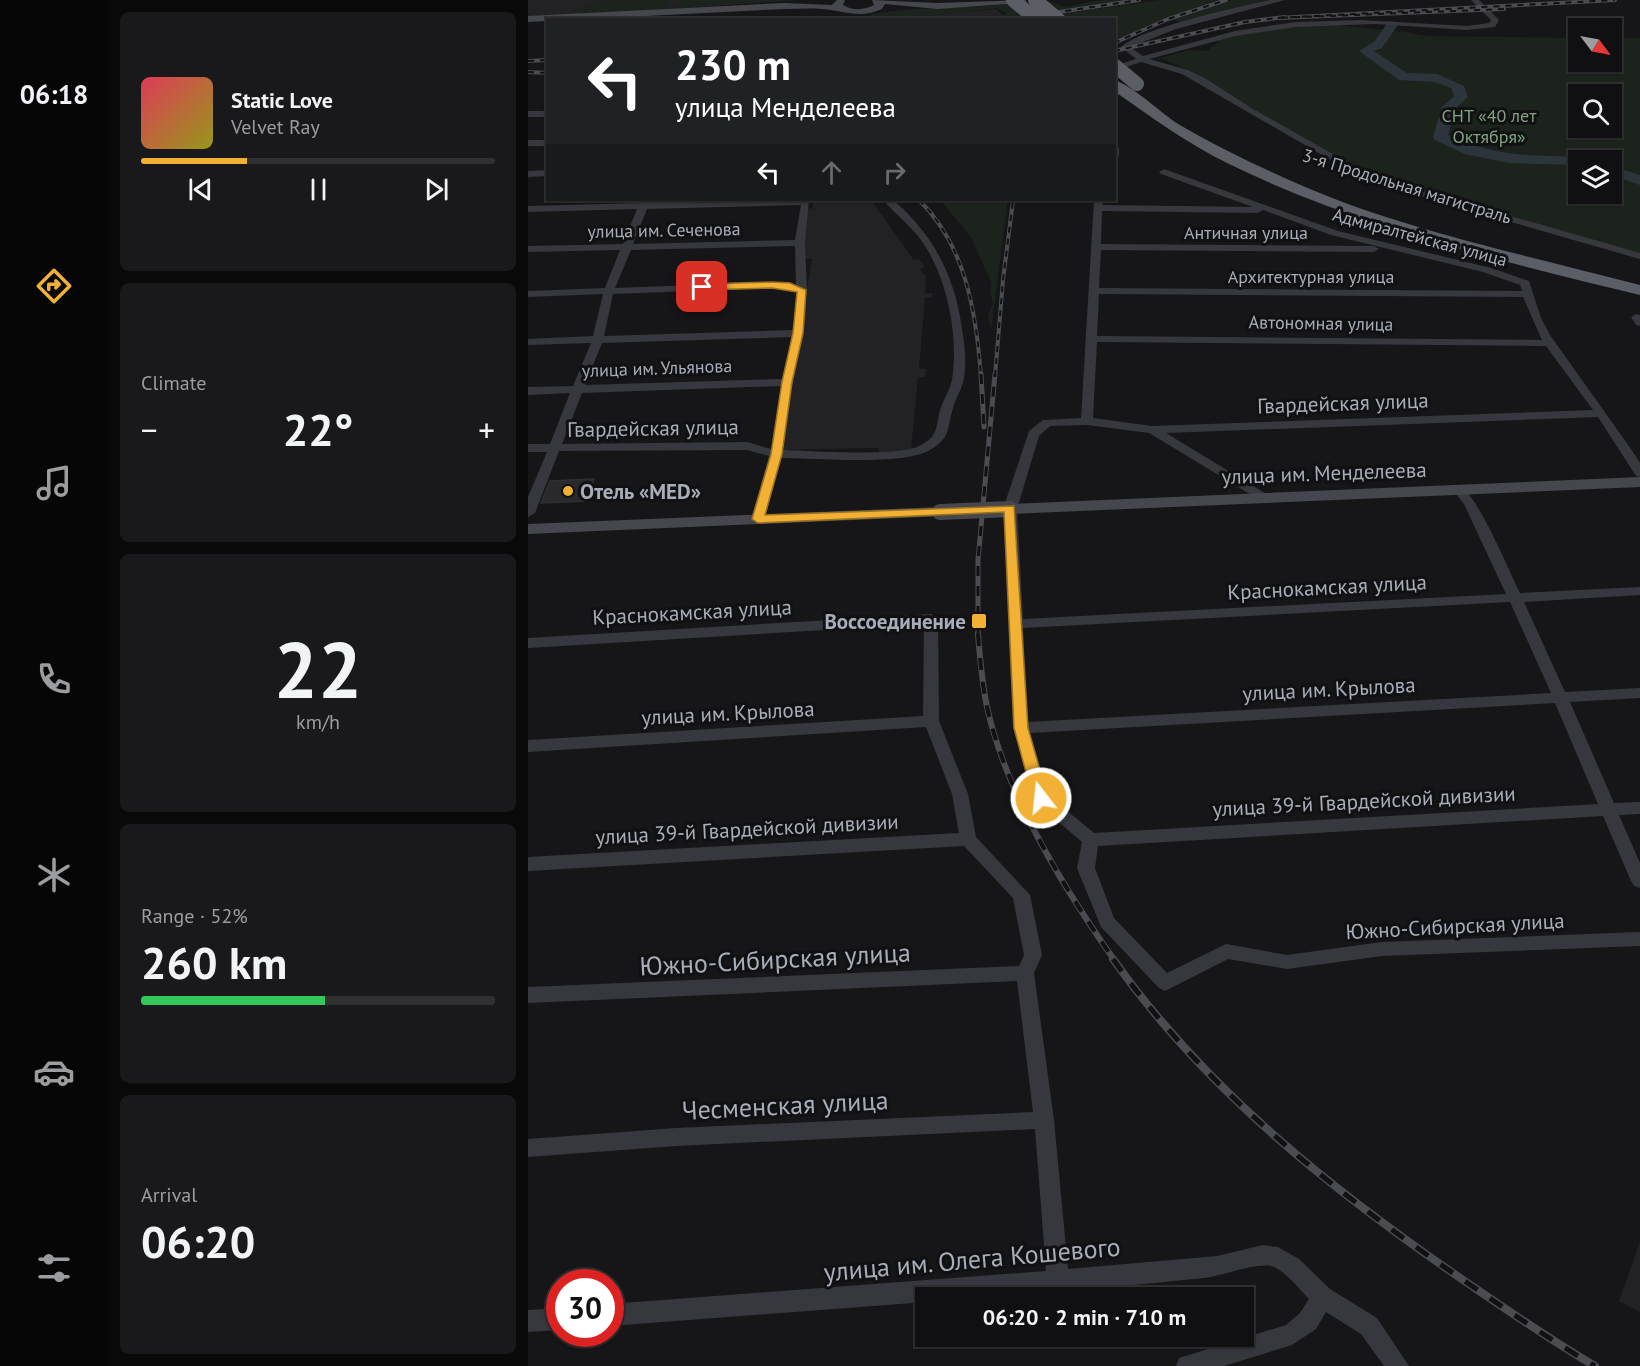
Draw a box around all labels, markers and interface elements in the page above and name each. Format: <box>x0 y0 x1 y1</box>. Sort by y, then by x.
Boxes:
north arrow <box>1568 18 1622 72</box>
map controls <box>1568 18 1622 204</box>
text: 230 m <box>675 37 791 92</box>
icon: left <box>576 42 654 120</box>
text: 06:18 <box>20 77 88 111</box>
button: search <box>1568 84 1622 138</box>
text: Static Love <box>231 86 333 114</box>
text: улица Менделеева <box>675 90 896 124</box>
park label: СНТ «40 лет Октября» <box>1442 104 1537 148</box>
text: Velvet Ray <box>231 114 320 140</box>
street label: 3-я Продольная магистраль <box>1300 143 1514 229</box>
button: layers <box>1568 150 1622 204</box>
icon: left <box>752 156 785 189</box>
icon: ahead <box>815 156 848 189</box>
icon: right <box>878 156 911 189</box>
icon: previous <box>184 173 217 206</box>
icon: pause <box>302 173 335 206</box>
icon: next <box>420 173 453 206</box>
street label: Адмиралтейская улица <box>1330 203 1510 271</box>
street label: улица им. Сеченова <box>587 217 741 243</box>
street label: Античная улица <box>1184 221 1308 244</box>
pin <box>676 261 727 312</box>
icon: directions <box>33 265 75 307</box>
street label: Архитектурная улица <box>1228 265 1394 288</box>
icon: arrive <box>685 270 718 303</box>
street label: Автономная улица <box>1248 310 1394 336</box>
street label: улица им. Ульянова <box>581 354 733 382</box>
text: Climate <box>141 370 207 396</box>
street label: Гвардейская улица <box>1257 387 1429 419</box>
text: 22° <box>283 400 353 458</box>
text: − <box>141 408 158 451</box>
text: + <box>478 408 495 451</box>
street label: Гвардейская улица <box>567 413 739 443</box>
street label: улица им. Менделеева <box>1221 456 1427 490</box>
icon: music <box>33 462 75 504</box>
place label: Отель «MED» <box>580 478 701 505</box>
marker: Отель «MED» <box>561 484 575 498</box>
street label: Краснокамская улица <box>1227 568 1427 606</box>
street label: Краснокамская улица <box>592 593 792 631</box>
place label: Воссоединение <box>824 608 966 635</box>
marker: Воссоединение <box>970 612 988 630</box>
text: 22 <box>274 619 362 720</box>
icon: phone <box>33 658 75 700</box>
street label: улица им. Крылова <box>1242 671 1416 707</box>
street label: улица им. Крылова <box>641 695 815 731</box>
text: km/h <box>296 709 340 735</box>
position arrow <box>1009 766 1073 830</box>
street label: улица 39-й Гвардейской дивизии <box>1212 780 1516 822</box>
street label: улица 39-й Гвардейской дивизии <box>595 808 899 850</box>
icon: climate <box>33 854 75 896</box>
text: Range · 52% <box>141 903 248 929</box>
street label: Южно-Сибирская улица <box>1345 907 1565 945</box>
text: 260 km <box>141 933 287 991</box>
street label: Южно-Сибирская улица <box>639 935 911 983</box>
icon: car <box>33 1051 75 1093</box>
street label: Чесменская улица <box>681 1083 889 1127</box>
text: Arrival <box>141 1182 197 1208</box>
text: 06:20 <box>141 1212 255 1270</box>
street label: улица им. Олега Кошевого <box>822 1230 1122 1288</box>
icon: filters <box>33 1247 75 1289</box>
speed limit sign: 30 <box>546 1269 624 1347</box>
text: 06:20 · 2 min · 710 m <box>983 1303 1186 1331</box>

